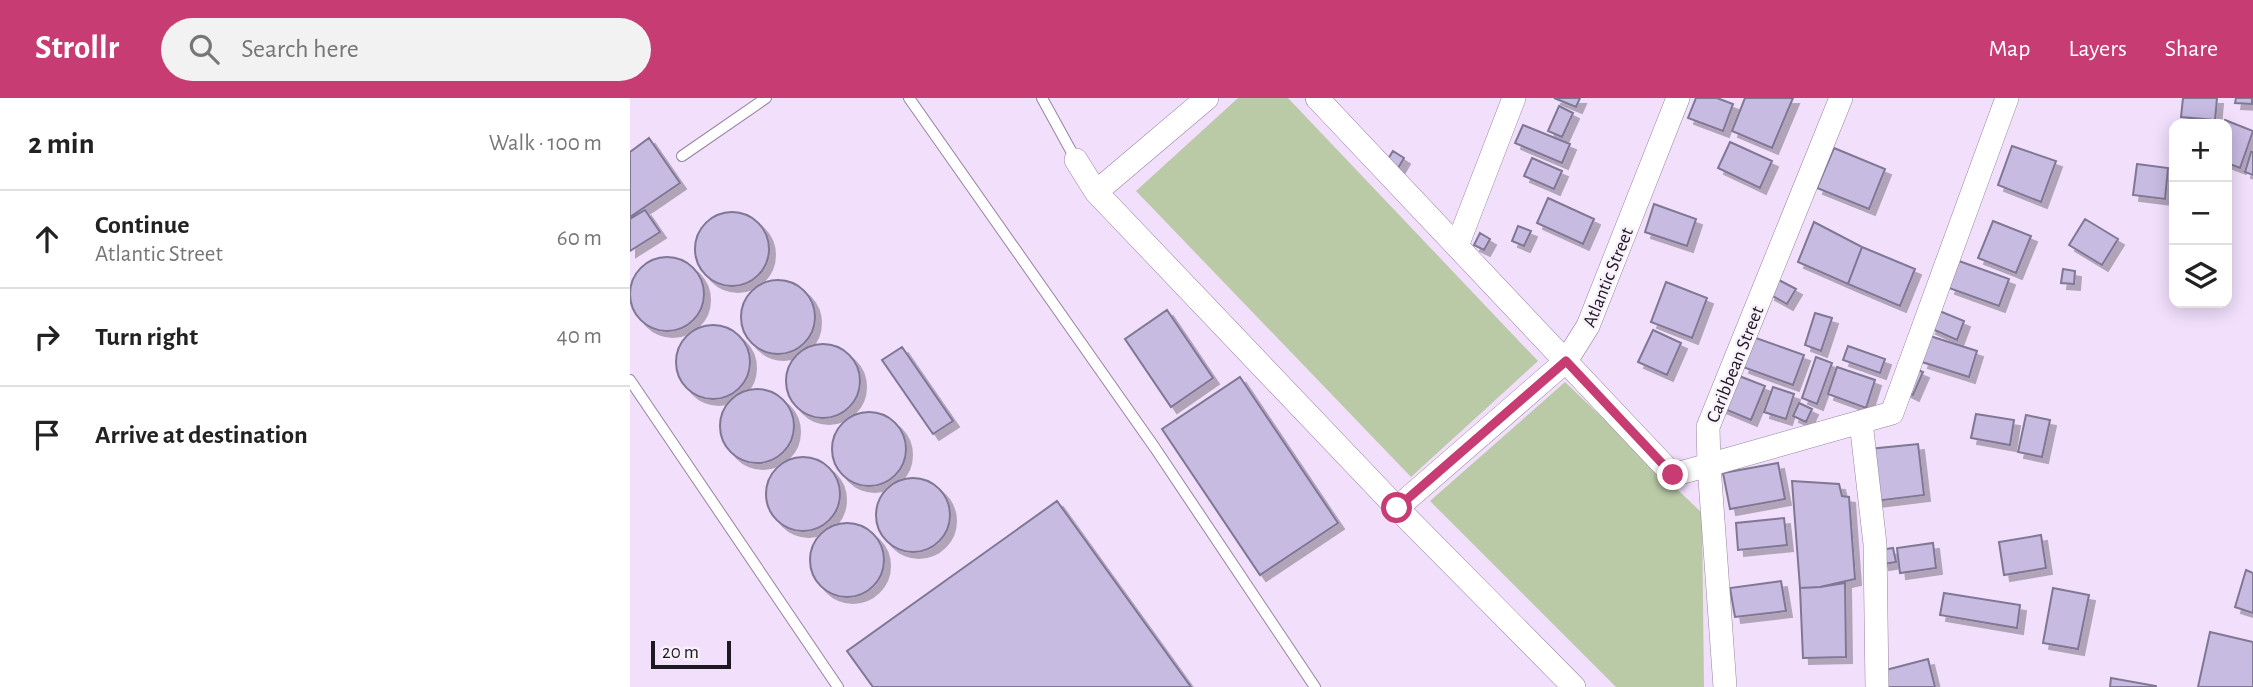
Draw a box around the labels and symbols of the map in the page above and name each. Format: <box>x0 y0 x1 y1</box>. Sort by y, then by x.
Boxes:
street label: Atlantic Street <box>1580 225 1637 330</box>
street label: Caribbean Street <box>1703 304 1767 425</box>
route end <box>1657 459 1688 490</box>
route start <box>1381 492 1412 523</box>
scale bar <box>651 638 732 670</box>

